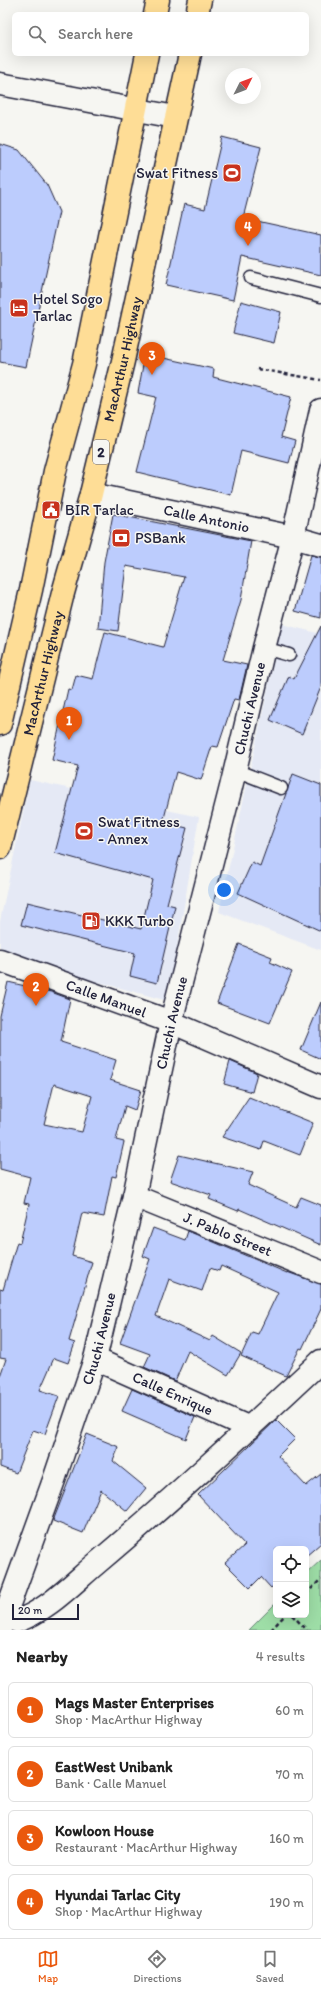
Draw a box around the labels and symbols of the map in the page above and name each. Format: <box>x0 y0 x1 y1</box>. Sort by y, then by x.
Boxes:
north arrow <box>225 68 261 104</box>
sports icon: Swat Fitness <box>221 162 243 184</box>
place label: Swat Fitness <box>136 164 218 182</box>
pin: 4 <box>235 213 261 246</box>
place label: Hotel Sogo Tarlac <box>33 290 103 325</box>
street label: MacArthur Highway <box>100 295 146 424</box>
hotel icon: Hotel Sogo Tarlac <box>8 297 30 319</box>
pin: 3 <box>139 342 165 375</box>
road number: 2 <box>93 440 109 464</box>
public building icon: BIR Tarlac <box>40 499 62 521</box>
place label: BIR Tarlac <box>65 501 134 519</box>
street label: Calle Antonio <box>162 501 251 536</box>
bank icon: PSBank <box>110 527 132 549</box>
place label: PSBank <box>135 529 186 547</box>
street label: MacArthur Highway <box>19 609 67 738</box>
street label: Chuchi Avenue <box>230 660 269 757</box>
pin: 1 <box>56 707 82 740</box>
place label: Swat Fitness - Annex <box>98 813 180 848</box>
sports icon: Swat Fitness - Annex <box>73 820 95 842</box>
your location <box>214 880 234 900</box>
fuel station icon: KKK Turbo <box>80 910 102 932</box>
place label: KKK Turbo <box>105 912 174 930</box>
pin: 2 <box>23 973 49 1006</box>
street label: Chuchi Avenue <box>152 974 191 1071</box>
street label: Calle Manuel <box>63 976 150 1022</box>
street label: J. Pablo Street <box>181 1208 275 1260</box>
street label: Chuchi Avenue <box>78 1290 120 1387</box>
street label: Calle Enrique <box>130 1368 216 1419</box>
scale bar <box>12 1602 79 1621</box>

